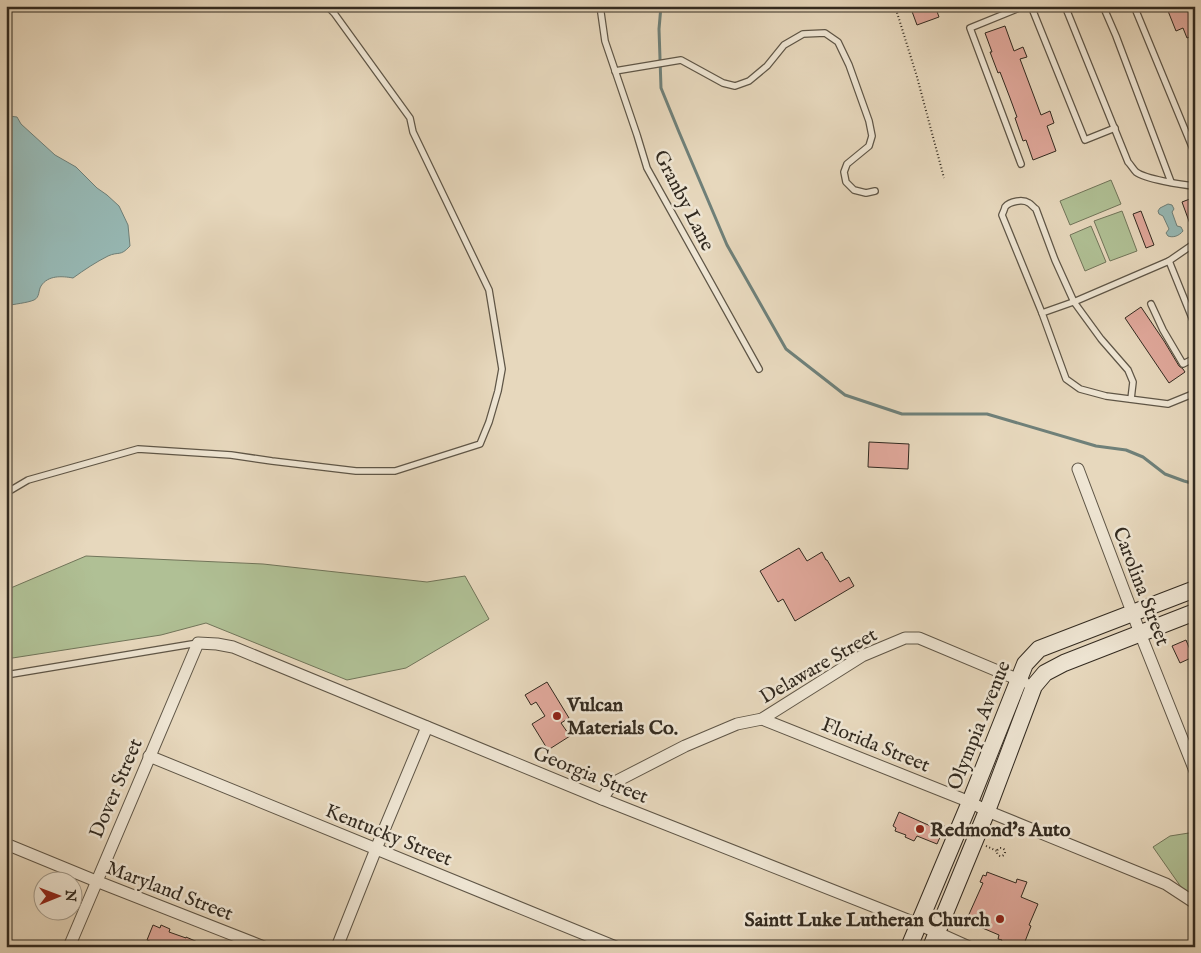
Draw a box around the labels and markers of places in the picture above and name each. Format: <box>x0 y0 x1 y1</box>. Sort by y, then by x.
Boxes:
place label: Vulcan Materials Co. <box>566 693 678 741</box>
marker: Vulcan Materials Co. <box>551 710 563 722</box>
place label: Redmond's Auto <box>930 818 1071 843</box>
marker: Redmond's Auto <box>914 823 926 835</box>
place label: Saintt Luke Lutheran Church <box>744 908 990 933</box>
marker: Saintt Luke Lutheran Church <box>994 913 1006 925</box>

